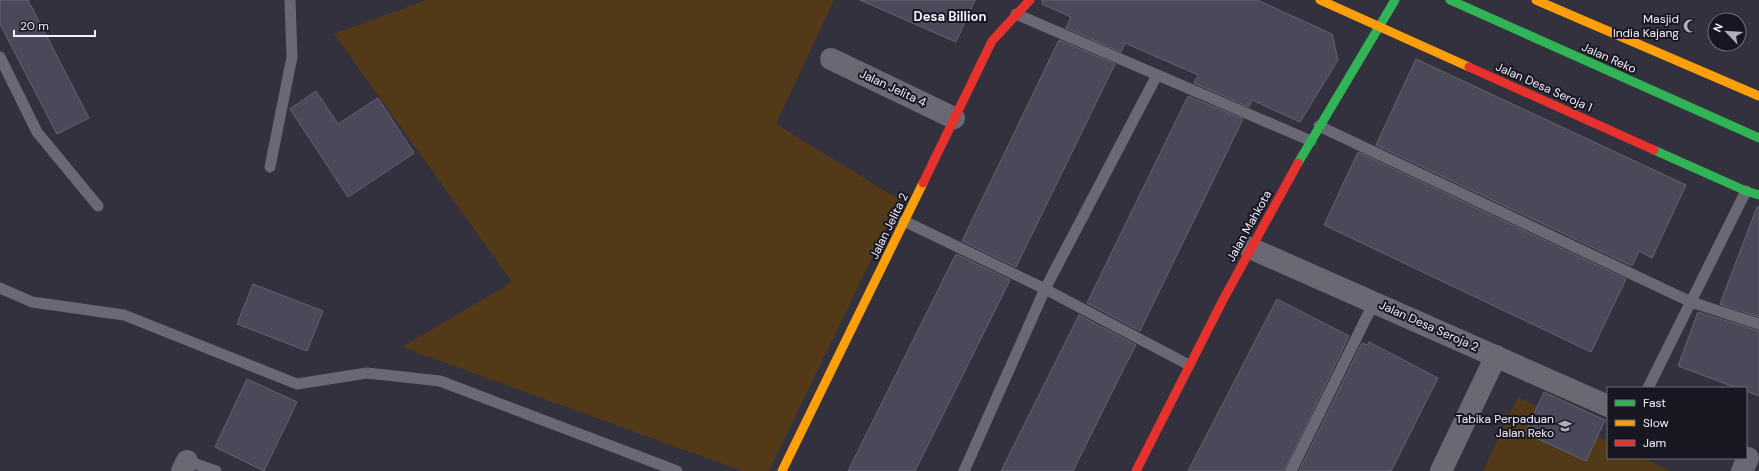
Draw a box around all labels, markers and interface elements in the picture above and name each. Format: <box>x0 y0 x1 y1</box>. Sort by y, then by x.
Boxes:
district label: Desa Billion <box>914 8 986 25</box>
place label: Masjid India Kajang <box>1613 11 1679 41</box>
scale bar <box>14 12 95 38</box>
north arrow <box>1707 12 1747 52</box>
text: 20 m <box>20 18 49 34</box>
mosque icon: Masjid India Kajang <box>1682 18 1698 34</box>
text: N <box>1710 21 1726 34</box>
street label: Jalan Reko <box>1579 39 1639 77</box>
street label: Jalan Desa Seroja 1 <box>1493 59 1595 115</box>
street label: Jalan Jelita 4 <box>857 66 929 110</box>
street label: Jalan Mahkota <box>1223 188 1275 264</box>
street label: Jalan Jelita 2 <box>866 190 912 262</box>
street label: Jalan Desa Seroja 2 <box>1377 297 1481 355</box>
legend <box>1607 387 1747 459</box>
text: Fast <box>1643 395 1666 411</box>
place label: Tabika Perpaduan Jalan Reko <box>1456 411 1554 441</box>
text: Slow <box>1643 415 1669 431</box>
school or university icon: Tabika Perpaduan Jalan Reko <box>1557 418 1573 434</box>
text: Jam <box>1643 435 1666 451</box>

